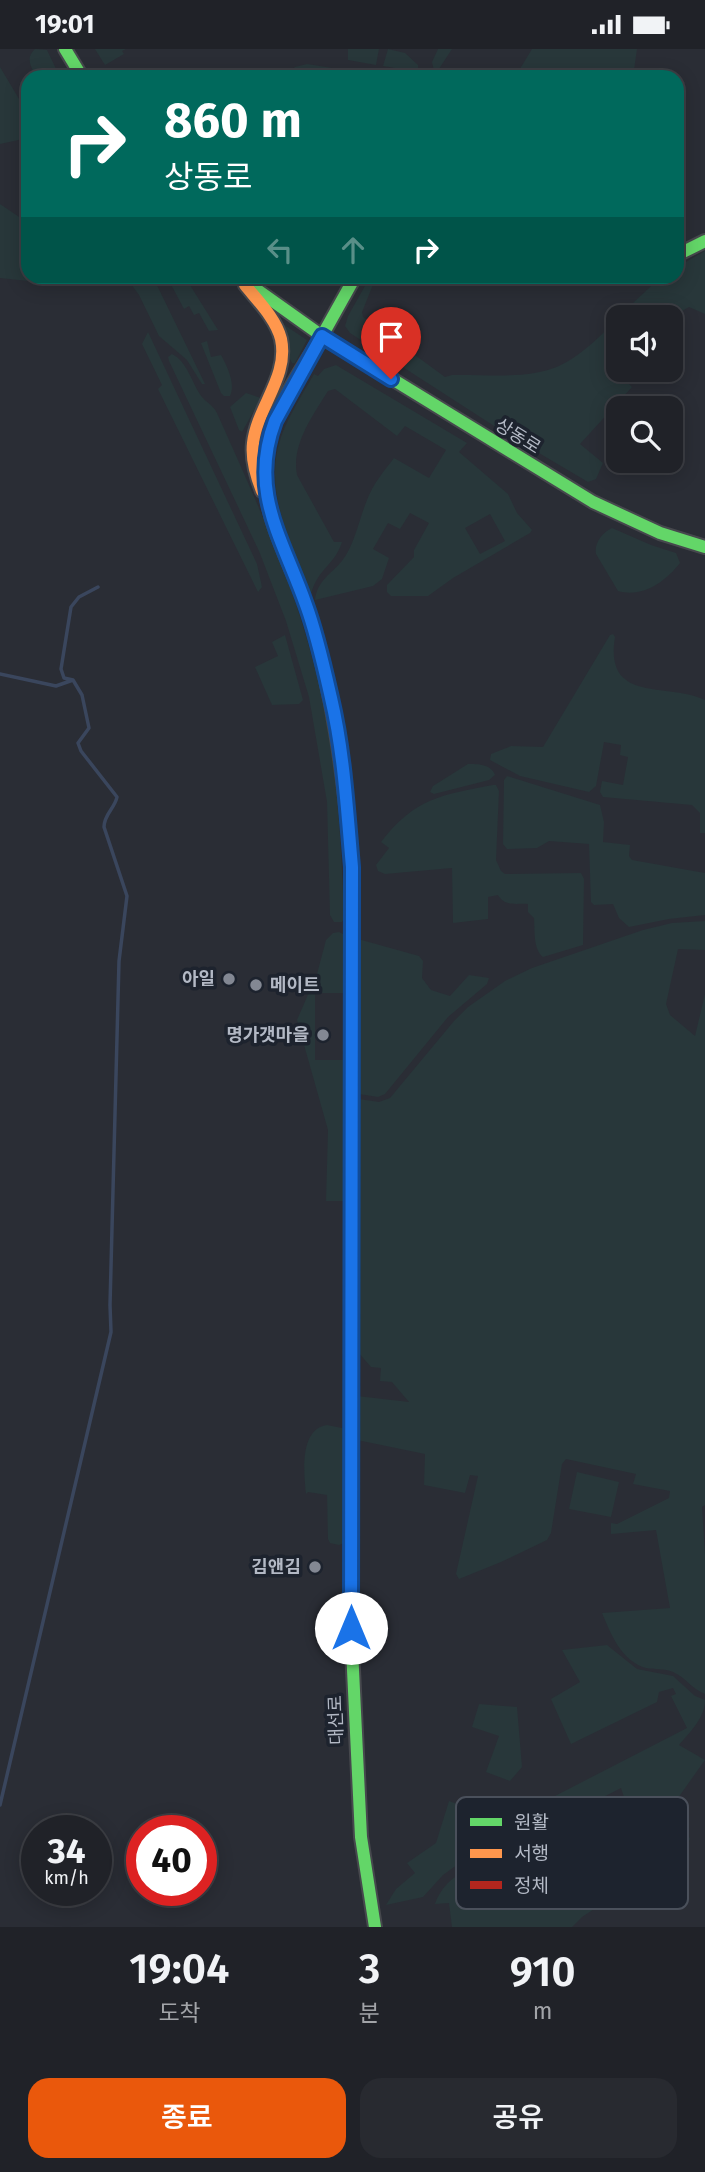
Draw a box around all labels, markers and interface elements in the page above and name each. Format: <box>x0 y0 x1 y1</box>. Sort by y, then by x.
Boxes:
text: 19:01 <box>35 9 95 40</box>
text: 860 m <box>164 91 302 150</box>
icon: right <box>49 98 140 189</box>
text: 상동로 <box>164 158 252 196</box>
icon: left <box>261 231 299 269</box>
icon: ahead <box>334 231 372 269</box>
icon: right <box>407 231 445 269</box>
map controls <box>606 305 683 473</box>
button: sound <box>606 305 683 382</box>
pin <box>361 307 421 379</box>
icon: arrive <box>372 318 410 356</box>
button: search <box>606 396 683 473</box>
street label: 상동로 <box>491 414 545 458</box>
place label: 아일 <box>182 968 215 990</box>
marker: 아일 <box>221 971 237 987</box>
place label: 메이트 <box>270 974 320 996</box>
marker: 메이트 <box>248 977 264 993</box>
place label: 명가갯마을 <box>226 1024 309 1046</box>
marker: 명가갯마을 <box>315 1027 331 1043</box>
place label: 김앤김 <box>251 1556 301 1578</box>
marker: 김앤김 <box>307 1559 323 1575</box>
position arrow <box>314 1591 388 1665</box>
street label: 대선로 <box>324 1695 348 1745</box>
legend <box>456 1797 688 1909</box>
text: 원활 <box>514 1811 549 1834</box>
speed limit sign: 40 <box>126 1815 217 1906</box>
text: 34 <box>48 1830 85 1872</box>
text: 서행 <box>514 1842 549 1865</box>
text: km/h <box>44 1867 89 1889</box>
text: 정체 <box>514 1874 549 1897</box>
text: 19:04 <box>129 1944 229 1994</box>
text: 3 <box>359 1944 380 1994</box>
text: 910 <box>510 1947 576 1997</box>
text: m <box>533 1997 553 2025</box>
text: 도착 <box>158 1999 201 2027</box>
text: 분 <box>359 1999 380 2027</box>
button: 종료 <box>28 2078 346 2158</box>
button: 공유 <box>360 2078 677 2158</box>

